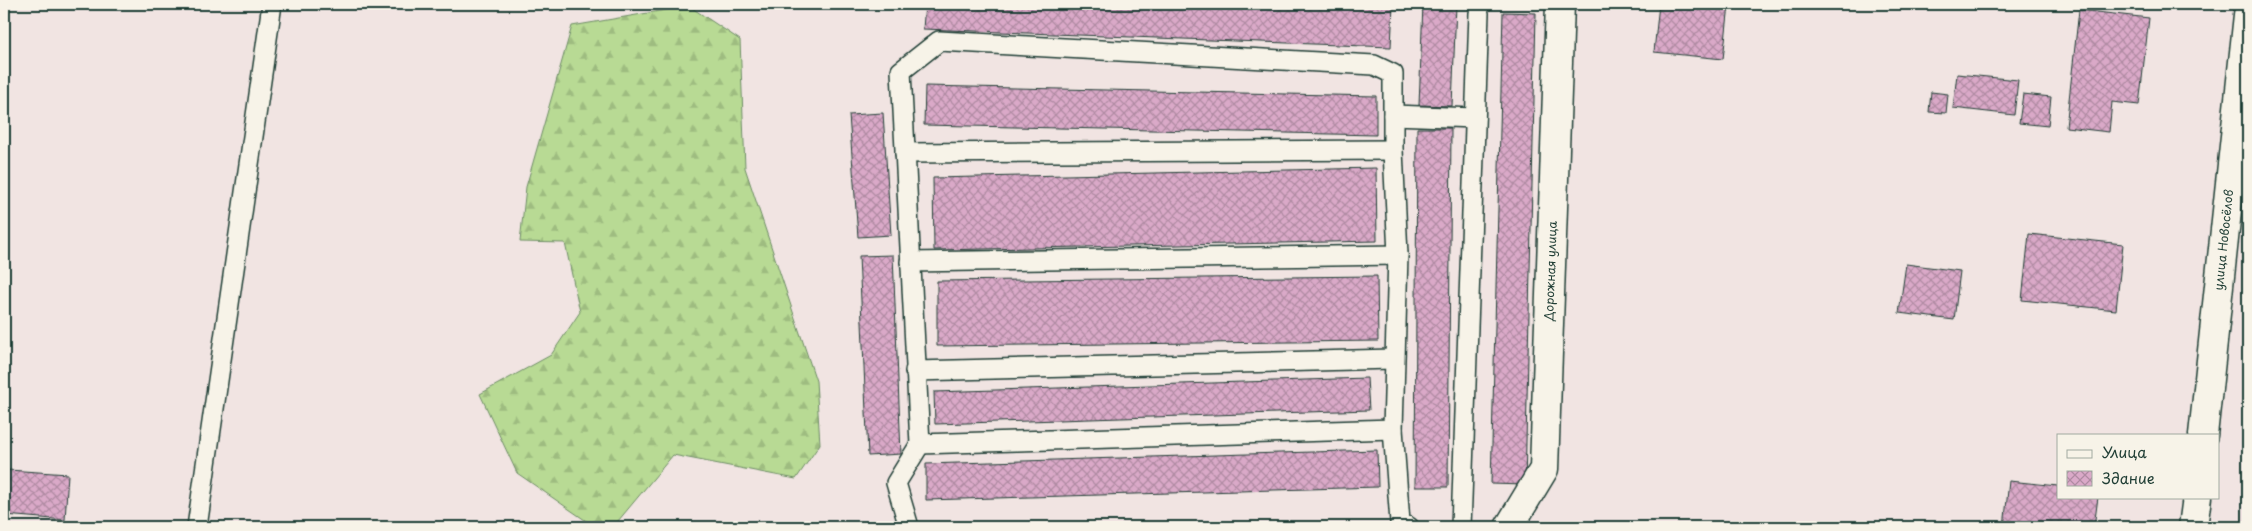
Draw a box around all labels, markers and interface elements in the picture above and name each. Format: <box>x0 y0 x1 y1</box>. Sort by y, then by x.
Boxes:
street label: улица Новосёлов <box>2209 188 2237 291</box>
street label: Дорожная улица <box>1539 220 1561 322</box>
legend <box>2057 434 2220 498</box>
text: Улица <box>2102 440 2147 463</box>
text: Здание <box>2102 466 2155 489</box>

